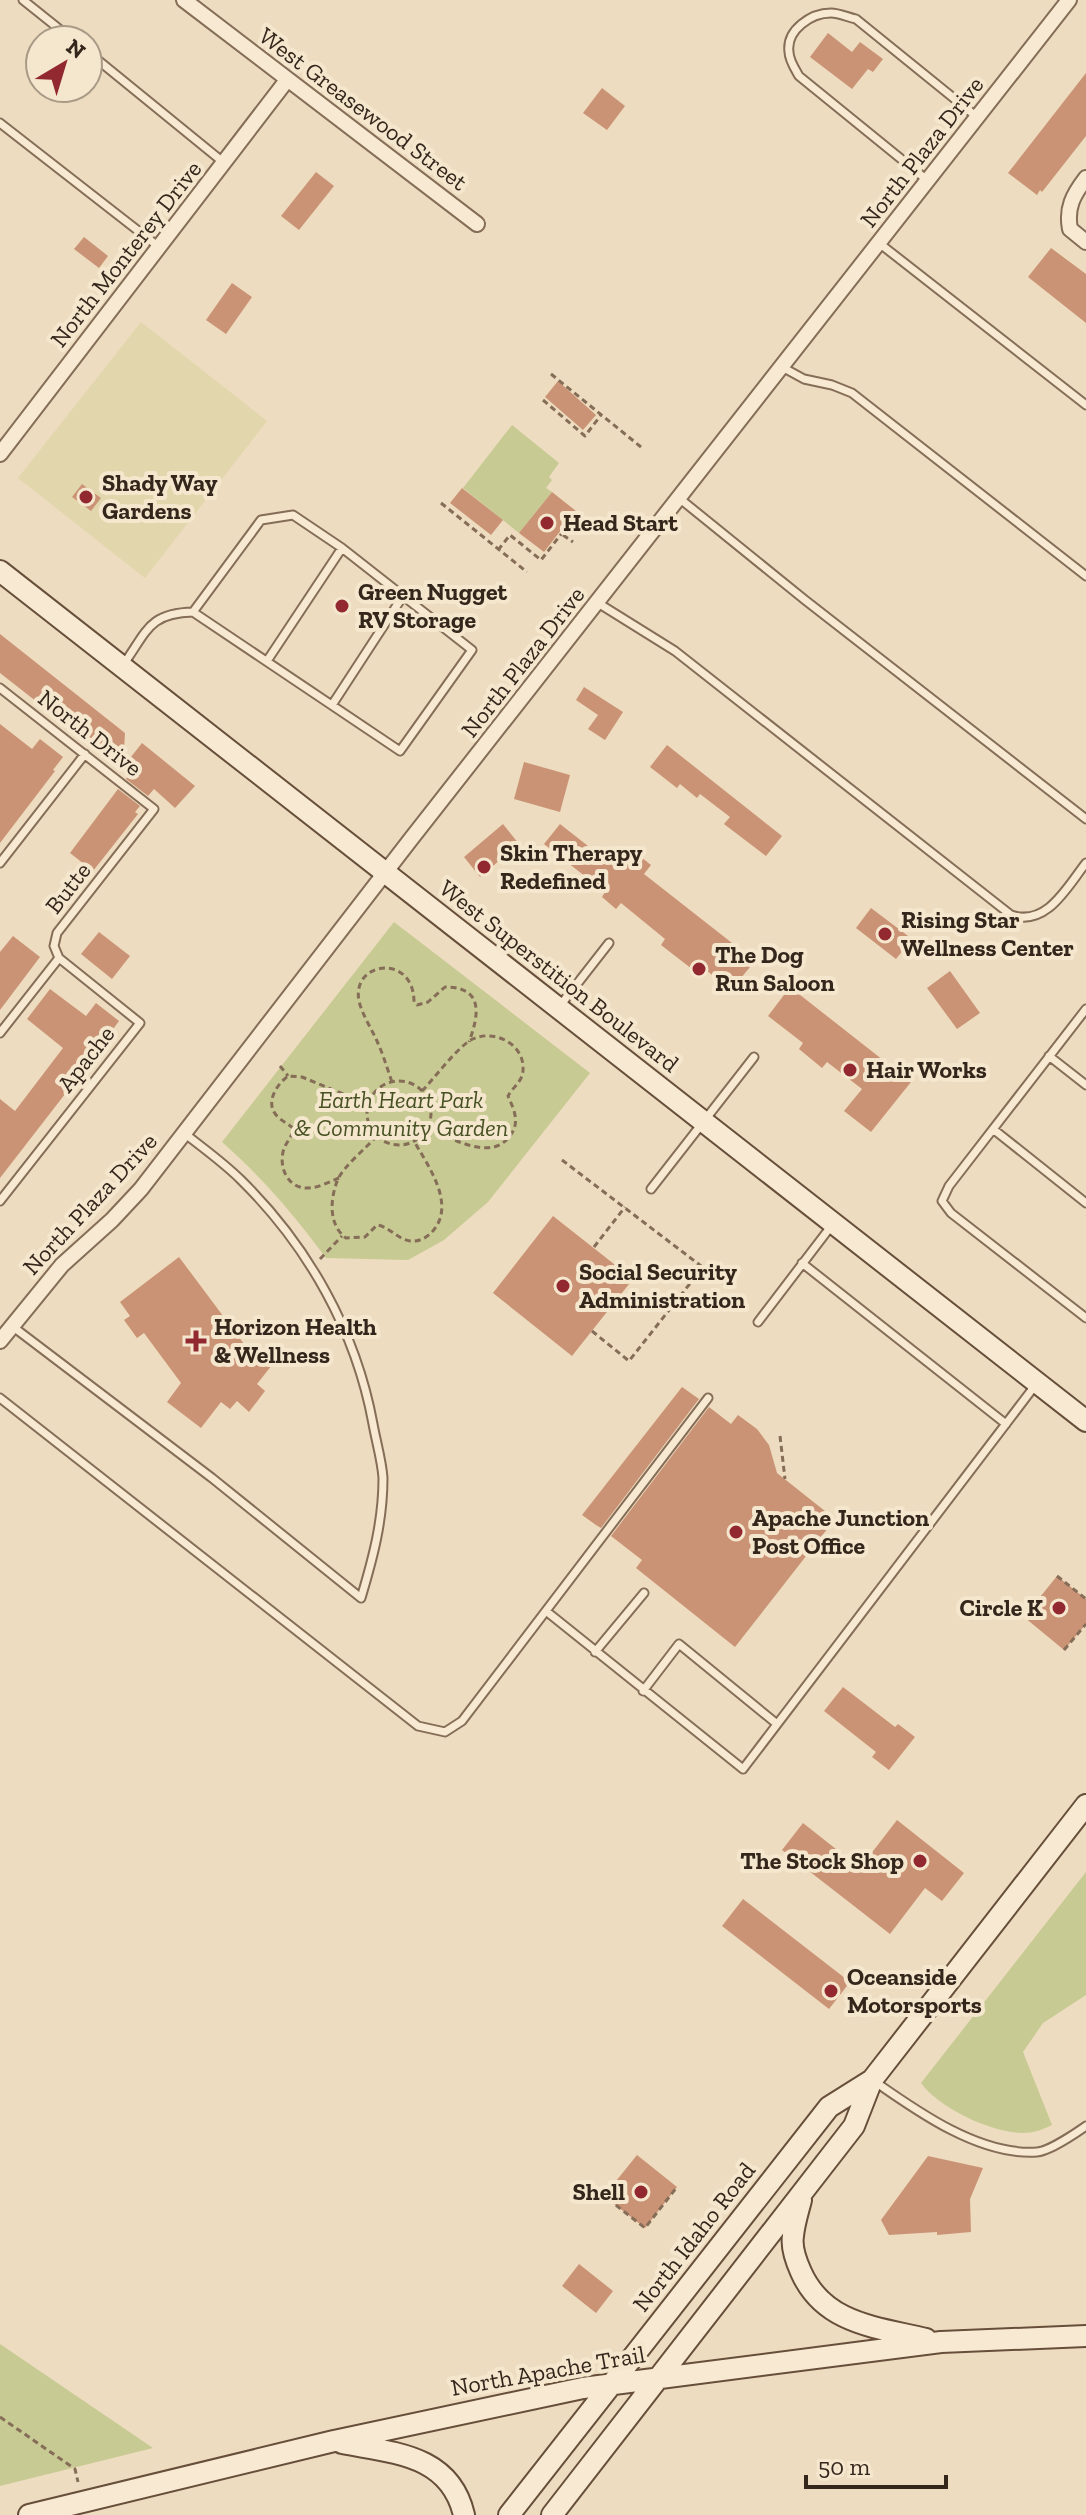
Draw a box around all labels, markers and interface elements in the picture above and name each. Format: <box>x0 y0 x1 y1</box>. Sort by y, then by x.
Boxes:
street label: West Greasewood Street <box>253 21 473 196</box>
north arrow <box>24 24 104 104</box>
text: N <box>61 33 91 65</box>
street label: North Plaza Drive <box>854 70 990 233</box>
street label: North Monterey Drive <box>44 155 207 353</box>
place label: Shady Way Gardens <box>102 468 218 525</box>
marker: Shady Way Gardens <box>77 488 95 506</box>
place label: Head Start <box>563 508 678 537</box>
marker: Head Start <box>538 514 556 532</box>
place label: Green Nugget RV Storage <box>358 577 508 634</box>
street label: North Plaza Drive <box>455 580 591 743</box>
marker: Green Nugget RV Storage <box>333 597 351 615</box>
street label: North Drive <box>33 683 148 782</box>
place label: Skin Therapy Redefined <box>500 838 643 895</box>
street label: Butte <box>39 856 97 919</box>
marker: Skin Therapy Redefined <box>475 858 493 876</box>
street label: West Superstition Boulevard <box>434 873 685 1078</box>
place label: Rising Star Wellness Center <box>901 905 1074 962</box>
marker: Rising Star Wellness Center <box>876 925 894 943</box>
place label: The Dog Run Saloon <box>715 940 835 997</box>
marker: The Dog Run Saloon <box>690 960 708 978</box>
street label: Apache <box>51 1020 120 1098</box>
place label: Hair Works <box>866 1055 987 1084</box>
marker: Hair Works <box>841 1061 859 1079</box>
park label: Earth Heart Park & Community Garden <box>294 1085 508 1142</box>
street label: North Plaza Drive <box>16 1127 163 1281</box>
place label: Social Security Administration <box>579 1257 745 1314</box>
marker: Social Security Administration <box>554 1277 572 1295</box>
place label: Horizon Health & Wellness <box>214 1312 377 1369</box>
marker: Horizon Health & Wellness <box>185 1330 207 1352</box>
place label: Apache Junction Post Office <box>752 1503 929 1560</box>
marker: Apache Junction Post Office <box>727 1523 745 1541</box>
place label: Circle K <box>959 1593 1043 1622</box>
marker: Circle K <box>1050 1599 1068 1617</box>
place label: The Stock Shop <box>740 1846 904 1875</box>
marker: The Stock Shop <box>911 1852 929 1870</box>
place label: Oceanside Motorsports <box>847 1962 982 2019</box>
marker: Oceanside Motorsports <box>822 1982 840 2000</box>
street label: North Idaho Road <box>626 2156 761 2317</box>
place label: Shell <box>572 2177 625 2206</box>
marker: Shell <box>632 2183 650 2201</box>
street label: North Apache Trail <box>449 2339 647 2402</box>
scale bar <box>806 2439 946 2489</box>
text: 50 m <box>818 2452 871 2481</box>

